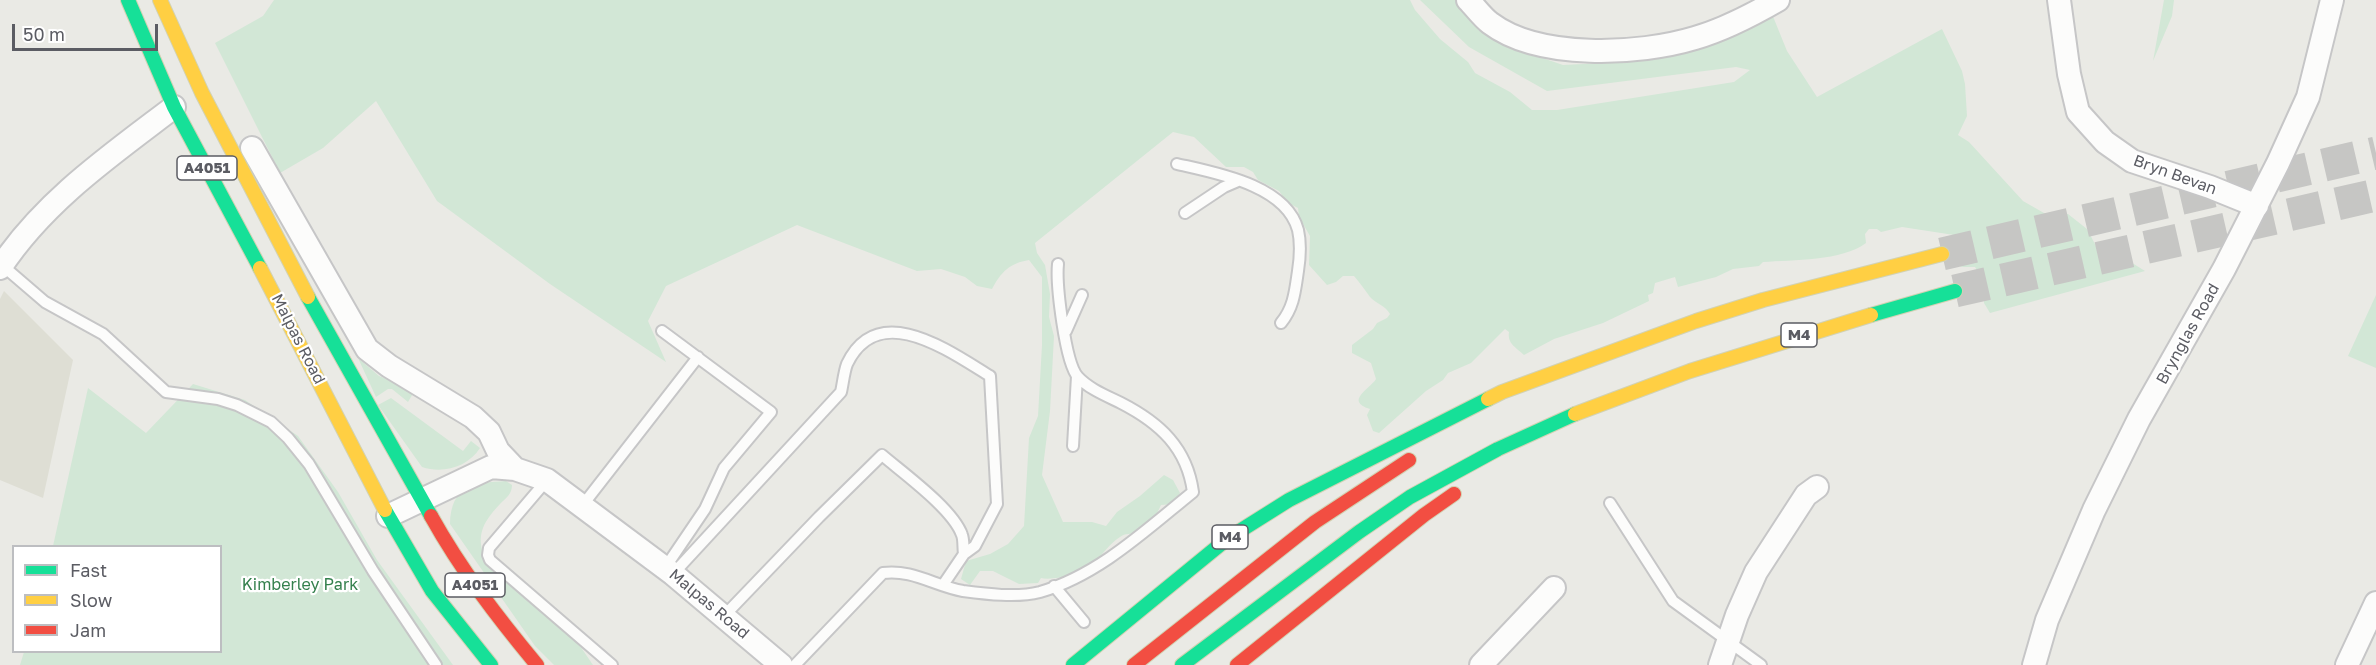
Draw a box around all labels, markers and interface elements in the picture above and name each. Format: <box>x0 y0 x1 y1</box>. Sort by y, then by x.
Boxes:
scale bar <box>15 12 160 50</box>
text: 50 m <box>23 23 65 45</box>
street label: Bryn Bevan <box>2131 151 2219 199</box>
road number: A4051 <box>177 156 237 180</box>
street label: Brynglas Road <box>2152 280 2224 388</box>
street label: Malpas Road <box>267 291 329 387</box>
road number: M4 <box>1781 323 1817 347</box>
road number: M4 <box>1212 525 1248 549</box>
legend <box>12 545 222 653</box>
text: Fast <box>70 559 107 581</box>
street label: Malpas Road <box>665 565 753 643</box>
road number: A4051 <box>445 573 505 597</box>
park label: Kimberley Park <box>242 575 358 595</box>
text: Slow <box>70 589 112 611</box>
text: Jam <box>70 619 106 641</box>

